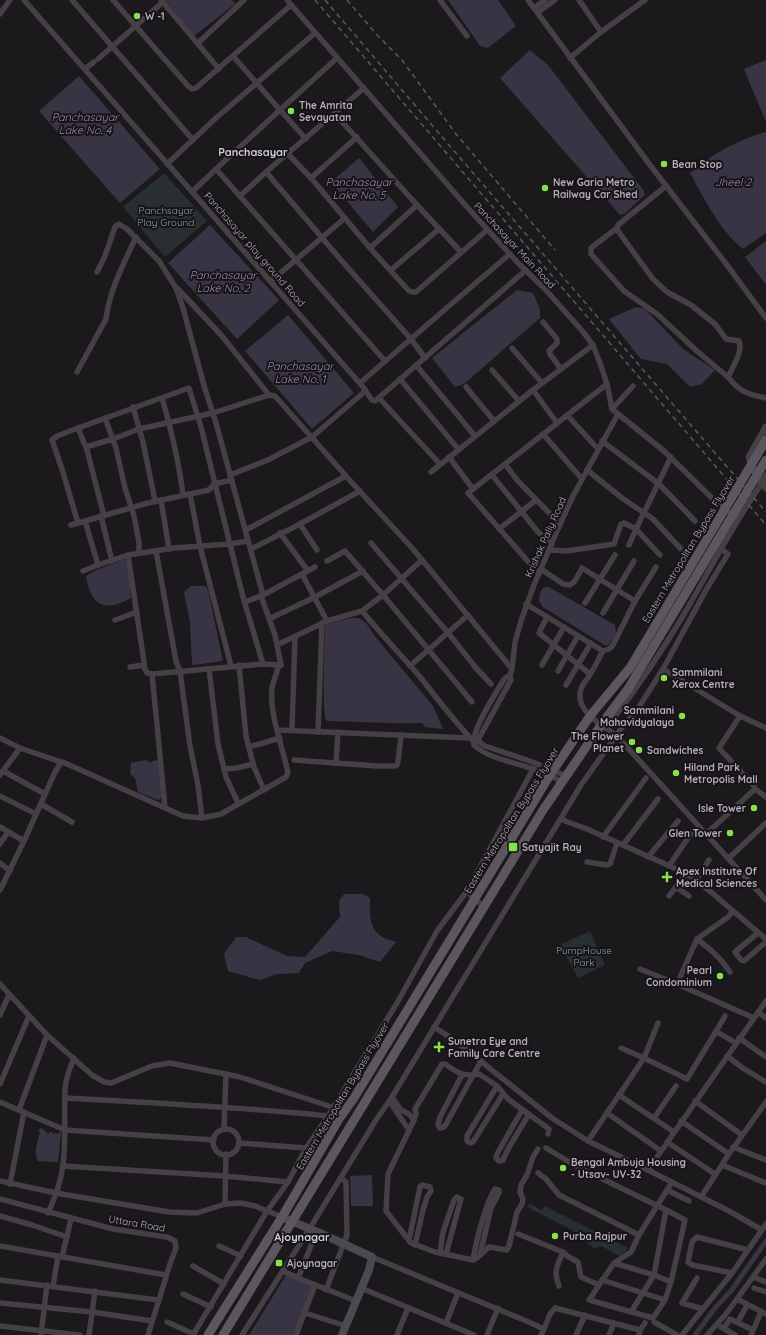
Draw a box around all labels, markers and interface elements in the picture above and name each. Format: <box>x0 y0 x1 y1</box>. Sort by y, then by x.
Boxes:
place label: W -1 <box>145 10 165 23</box>
marker: W -1 <box>132 11 142 21</box>
place label: The Amrita Sevayatan <box>299 99 353 124</box>
marker: The Amrita Sevayatan <box>286 106 296 116</box>
water label: Panchasayar Lake No. 4 <box>51 110 120 137</box>
district label: Panchasayar <box>218 145 288 159</box>
place label: Bean Stop <box>672 158 722 171</box>
marker: Bean Stop <box>659 159 669 169</box>
water label: Panchasayar Lake No. 5 <box>325 175 394 202</box>
water label: Jheel 2 <box>715 175 752 189</box>
place label: New Garia Metro Railway Car Shed <box>553 176 637 201</box>
marker: New Garia Metro Railway Car Shed <box>540 183 550 193</box>
street label: Panchasayar play ground Road <box>201 189 308 309</box>
street label: Panchasayar Main Road <box>471 199 558 291</box>
park label: Panchsayar Play Ground <box>138 204 194 229</box>
water label: Panchasayar Lake No. 2 <box>189 268 258 295</box>
water label: Panchasayar Lake No. 1 <box>266 359 335 386</box>
street label: Eastern Metropolitan Bypass Flyover <box>639 473 738 625</box>
street label: Krishak Pally Road <box>522 495 569 580</box>
place label: Sammilani Xerox Centre <box>672 666 735 691</box>
marker: Sammilani Xerox Centre <box>659 673 669 683</box>
place label: Sammilani Mahavidyalaya <box>600 704 674 729</box>
marker: Sammilani Mahavidyalaya <box>677 711 687 721</box>
place label: The Flower Planet <box>571 730 625 755</box>
marker: The Flower Planet <box>627 737 637 747</box>
place label: Sandwiches <box>647 744 703 757</box>
street label: Eastern Metropolitan Bypass Flyover <box>461 745 562 896</box>
marker: Sandwiches <box>634 745 644 755</box>
place label: Hiland Park Metropolis Mall <box>684 761 758 786</box>
marker: Hiland Park Metropolis Mall <box>671 768 681 778</box>
place label: Isle Tower <box>698 802 747 815</box>
marker: Isle Tower <box>749 803 759 813</box>
place label: Glen Tower <box>669 827 723 840</box>
marker: Glen Tower <box>725 828 735 838</box>
marker: Satyajit Ray <box>507 841 519 853</box>
place label: Satyajit Ray <box>522 841 582 854</box>
place label: Apex Institute Of Medical Sciences <box>676 865 758 890</box>
marker: Apex Institute Of Medical Sciences <box>661 871 673 883</box>
park label: PumpHouse Park <box>556 944 612 969</box>
place label: Pearl Condominium <box>646 964 712 989</box>
marker: Pearl Condominium <box>715 971 725 981</box>
street label: Eastern Metropolitan Bypass Flyover <box>293 1020 392 1172</box>
place label: Sunetra Eye and Family Care Centre <box>448 1035 540 1060</box>
marker: Sunetra Eye and Family Care Centre <box>433 1041 445 1053</box>
place label: Bengal Ambuja Housing - Utsav- UV-32 <box>571 1156 686 1181</box>
marker: Bengal Ambuja Housing - Utsav- UV-32 <box>558 1163 568 1173</box>
street label: Uttara Road <box>108 1212 166 1235</box>
district label: Ajoynagar <box>274 1230 330 1244</box>
place label: Purba Rajpur <box>563 1230 628 1243</box>
marker: Purba Rajpur <box>550 1231 560 1241</box>
place label: Ajoynagar <box>287 1257 338 1270</box>
marker: Ajoynagar <box>274 1258 284 1268</box>

